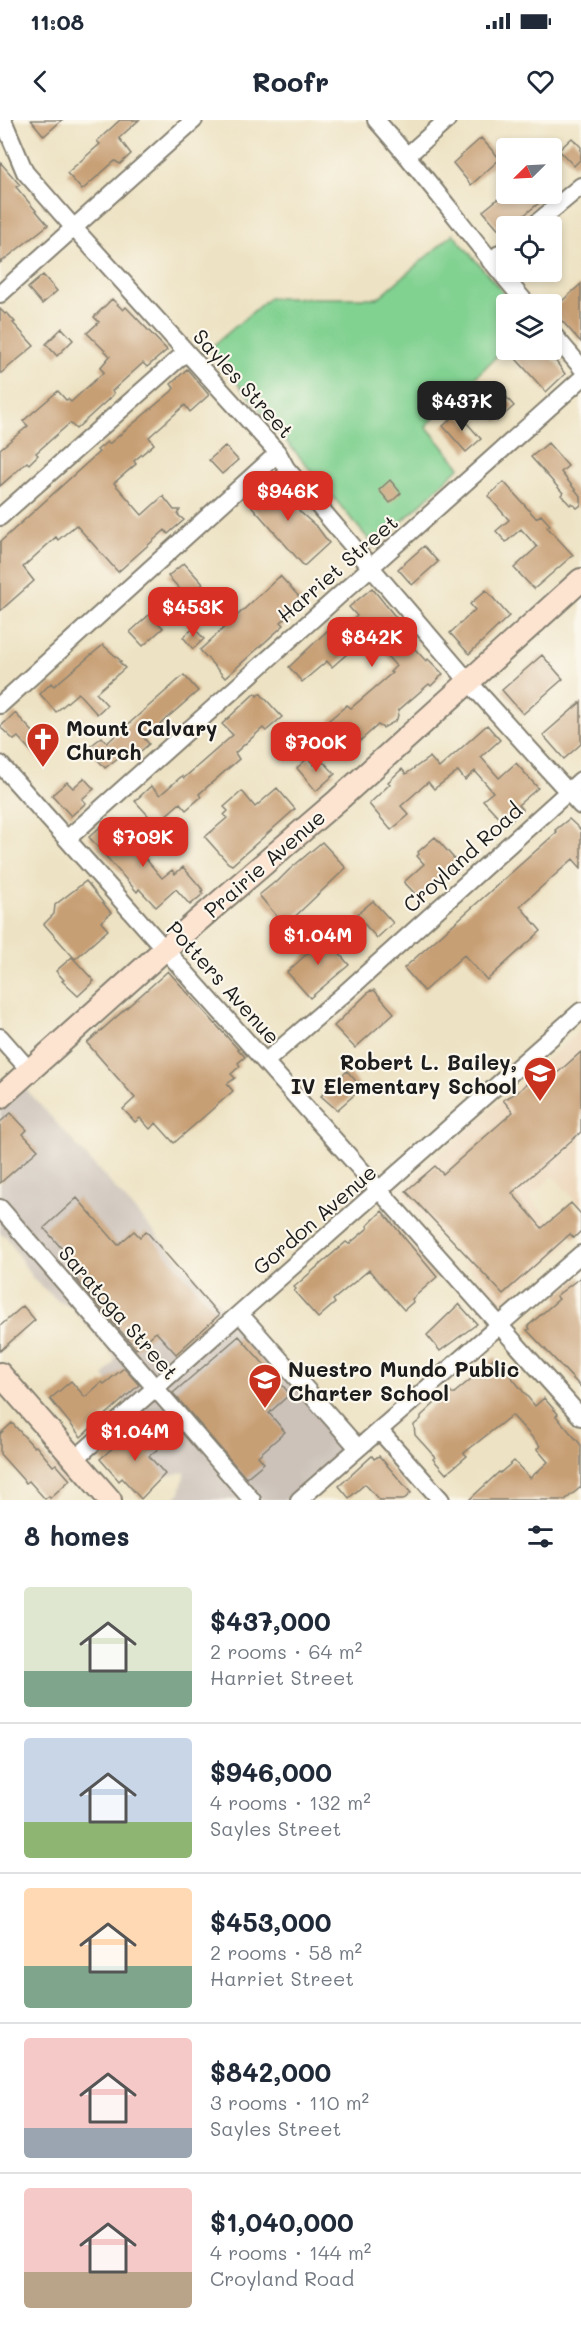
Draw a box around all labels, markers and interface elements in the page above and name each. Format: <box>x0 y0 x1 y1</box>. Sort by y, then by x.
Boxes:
text: 11:08 <box>30 7 84 36</box>
text: Roofr <box>252 64 329 99</box>
icon: back <box>24 65 57 98</box>
icon: heart <box>524 65 557 98</box>
north arrow <box>496 138 562 204</box>
map controls <box>496 138 562 360</box>
button: locate <box>496 216 562 282</box>
button: layers <box>496 294 562 360</box>
street label: Sayles Street <box>188 323 300 443</box>
pin: $437K <box>420 381 504 432</box>
text: $437K <box>431 387 493 413</box>
pin: $946K <box>246 471 330 522</box>
text: $946K <box>257 477 319 503</box>
street label: Harriet Street <box>271 508 403 628</box>
pin: $453K <box>151 587 235 638</box>
text: $453K <box>162 593 224 619</box>
pin: $842K <box>330 617 414 668</box>
text: $842K <box>341 623 403 649</box>
place label: Mount Calvary Church <box>66 714 217 765</box>
church icon: Mount Calvary Church <box>25 721 61 768</box>
pin: $700K <box>274 722 358 773</box>
text: $700K <box>285 728 347 754</box>
street label: Croyland Road <box>397 796 527 918</box>
street label: Prairie Avenue <box>198 803 330 923</box>
pin: $709K <box>101 817 185 868</box>
text: $709K <box>112 823 174 849</box>
street label: Potters Avenue <box>161 915 287 1049</box>
pin: $1.04M <box>269 915 367 966</box>
text: $1.04M <box>283 921 353 947</box>
place label: Robert L. Bailey, IV Elementary School <box>291 1048 517 1100</box>
school or university icon: Robert L. Bailey, IV Elementary School <box>522 1055 558 1102</box>
street label: Gordon Avenue <box>247 1158 381 1280</box>
street label: Saratoga Street <box>53 1239 185 1385</box>
place label: Nuestro Mundo Public Charter School <box>288 1355 519 1406</box>
school or university icon: Nuestro Mundo Public Charter School <box>247 1362 283 1409</box>
pin: $1.04M <box>86 1411 184 1462</box>
text: $1.04M <box>100 1417 170 1443</box>
text: 8 homes <box>24 1519 130 1553</box>
icon: filters <box>524 1520 557 1553</box>
text: $437,000 <box>210 1604 331 1638</box>
icon: home <box>72 1611 144 1683</box>
text: 2 rooms · 64 m² <box>210 1638 362 1664</box>
text: Harriet Street <box>210 1664 354 1690</box>
text: $946,000 <box>210 1755 332 1789</box>
icon: home <box>72 1762 144 1834</box>
text: 4 rooms · 132 m² <box>210 1789 371 1815</box>
text: Sayles Street <box>210 1815 341 1841</box>
text: $453,000 <box>210 1905 331 1939</box>
icon: home <box>72 1912 144 1984</box>
text: 2 rooms · 58 m² <box>210 1939 362 1965</box>
text: Harriet Street <box>210 1965 354 1991</box>
text: $842,000 <box>210 2055 331 2089</box>
icon: home <box>72 2062 144 2134</box>
text: 3 rooms · 110 m² <box>210 2089 369 2115</box>
text: Sayles Street <box>210 2115 341 2141</box>
text: $1,040,000 <box>210 2205 354 2239</box>
icon: home <box>72 2212 144 2284</box>
text: 4 rooms · 144 m² <box>210 2239 371 2265</box>
text: Croyland Road <box>210 2265 354 2291</box>

